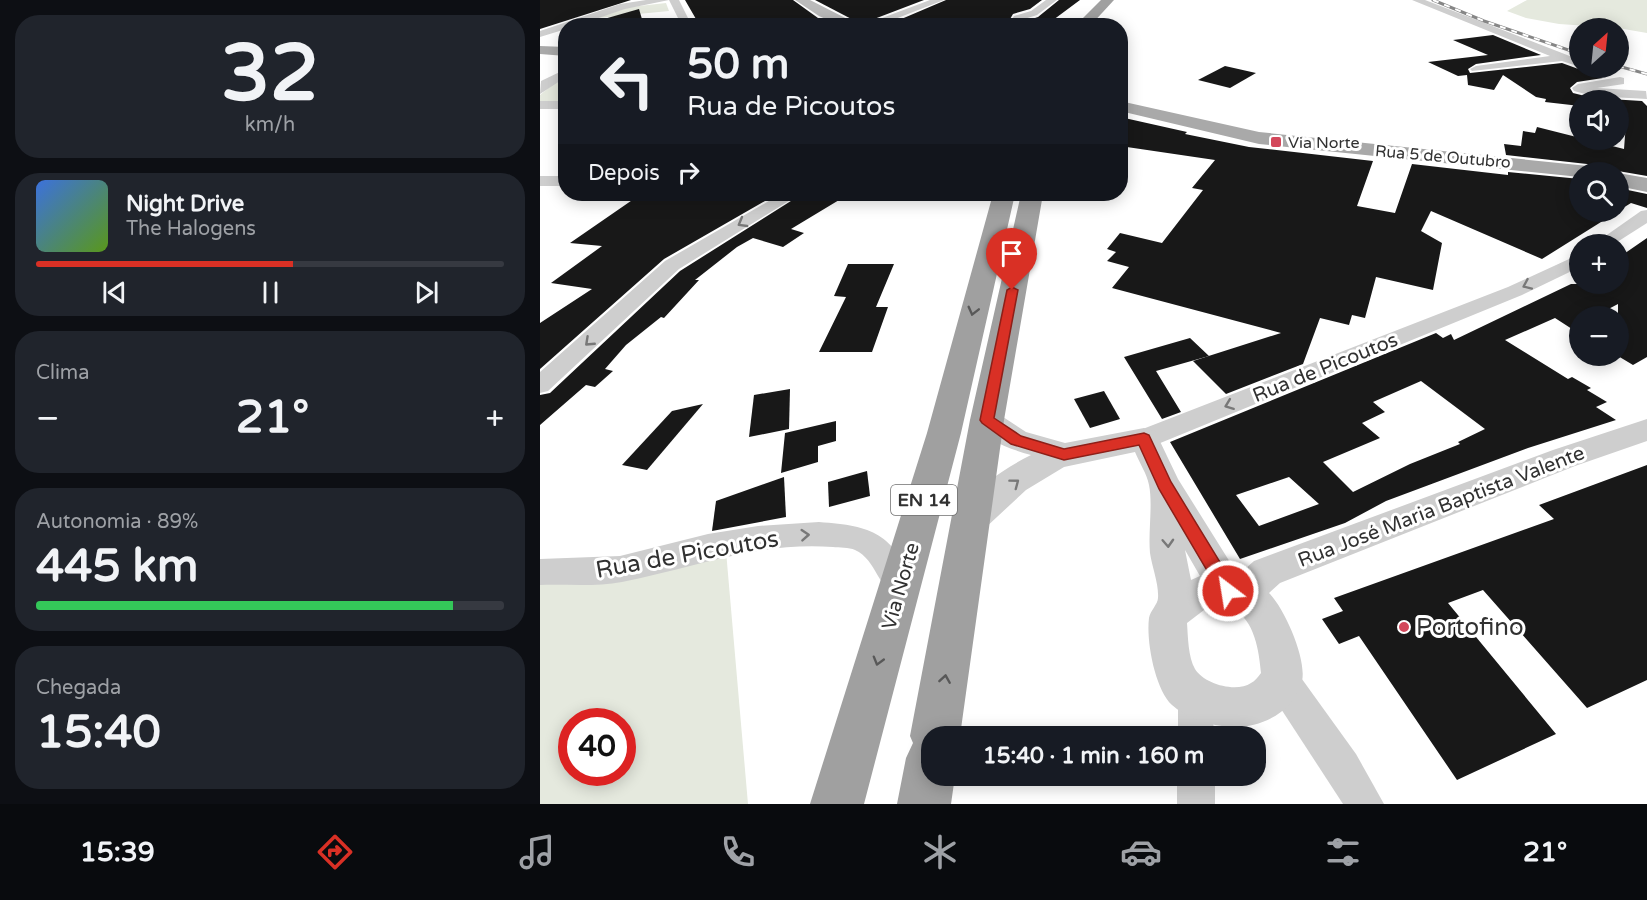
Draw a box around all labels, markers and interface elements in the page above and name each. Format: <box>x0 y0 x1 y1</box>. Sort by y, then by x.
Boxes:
north arrow <box>1569 18 1629 78</box>
map controls <box>1569 18 1629 366</box>
text: 32 <box>221 27 319 121</box>
text: 50 m <box>687 39 789 90</box>
icon: left <box>588 42 666 120</box>
text: Rua de Picoutos <box>687 90 896 123</box>
button: sound <box>1569 90 1629 150</box>
text: km/h <box>245 113 295 137</box>
place label: Via Norte <box>1288 133 1360 153</box>
marker: Via Norte <box>1269 135 1283 149</box>
street label: Rua 5 de Outubro <box>1374 141 1512 173</box>
icon: right <box>672 156 705 189</box>
text: Depois <box>588 160 660 186</box>
button: search <box>1569 162 1629 222</box>
text: Night Drive <box>126 191 244 217</box>
one-way arrow <box>738 216 748 227</box>
text: The Halogens <box>126 217 256 241</box>
pin <box>986 228 1037 290</box>
button: + <box>1569 234 1629 294</box>
icon: arrive <box>995 237 1028 270</box>
icon: previous <box>98 276 131 309</box>
icon: pause <box>254 276 287 309</box>
icon: next <box>410 276 443 309</box>
one-way arrow <box>1522 278 1533 290</box>
one-way arrow <box>968 306 981 316</box>
button: − <box>1569 306 1629 366</box>
street label: Rua de Picoutos <box>1249 328 1401 408</box>
one-way arrow <box>585 335 595 346</box>
text: Clima <box>36 361 89 385</box>
text: 21° <box>236 391 309 445</box>
one-way arrow <box>1225 398 1236 410</box>
text: − <box>36 399 60 438</box>
text: + <box>485 399 504 438</box>
street label: Rua José Maria Baptista Valente <box>1295 441 1588 573</box>
one-way arrow <box>1008 479 1019 490</box>
road number: EN 14 <box>891 485 957 515</box>
text: Autonomia · 89% <box>36 510 198 534</box>
street label: Rua de Picoutos <box>593 524 781 585</box>
one-way arrow <box>800 529 809 542</box>
one-way arrow <box>1161 539 1174 548</box>
text: 445 km <box>36 540 198 594</box>
street label: Via Norte <box>877 540 925 633</box>
position arrow <box>1196 559 1260 623</box>
place label: Portofino <box>1416 613 1524 642</box>
marker: Portofino <box>1397 620 1411 634</box>
one-way arrow <box>873 655 885 666</box>
one-way arrow <box>938 674 950 683</box>
text: Chegada <box>36 676 121 700</box>
text: 15:40 <box>36 706 161 760</box>
speed limit sign: 40 <box>558 708 636 786</box>
text: 15:40 · 1 min · 160 m <box>983 743 1204 769</box>
icon: directions <box>314 831 356 873</box>
icon: music <box>516 831 558 873</box>
icon: phone <box>717 831 759 873</box>
icon: climate <box>919 831 961 873</box>
icon: car <box>1120 831 1162 873</box>
icon: filters <box>1322 831 1364 873</box>
text: 15:39 <box>80 836 155 869</box>
text: 21° <box>1523 836 1567 869</box>

